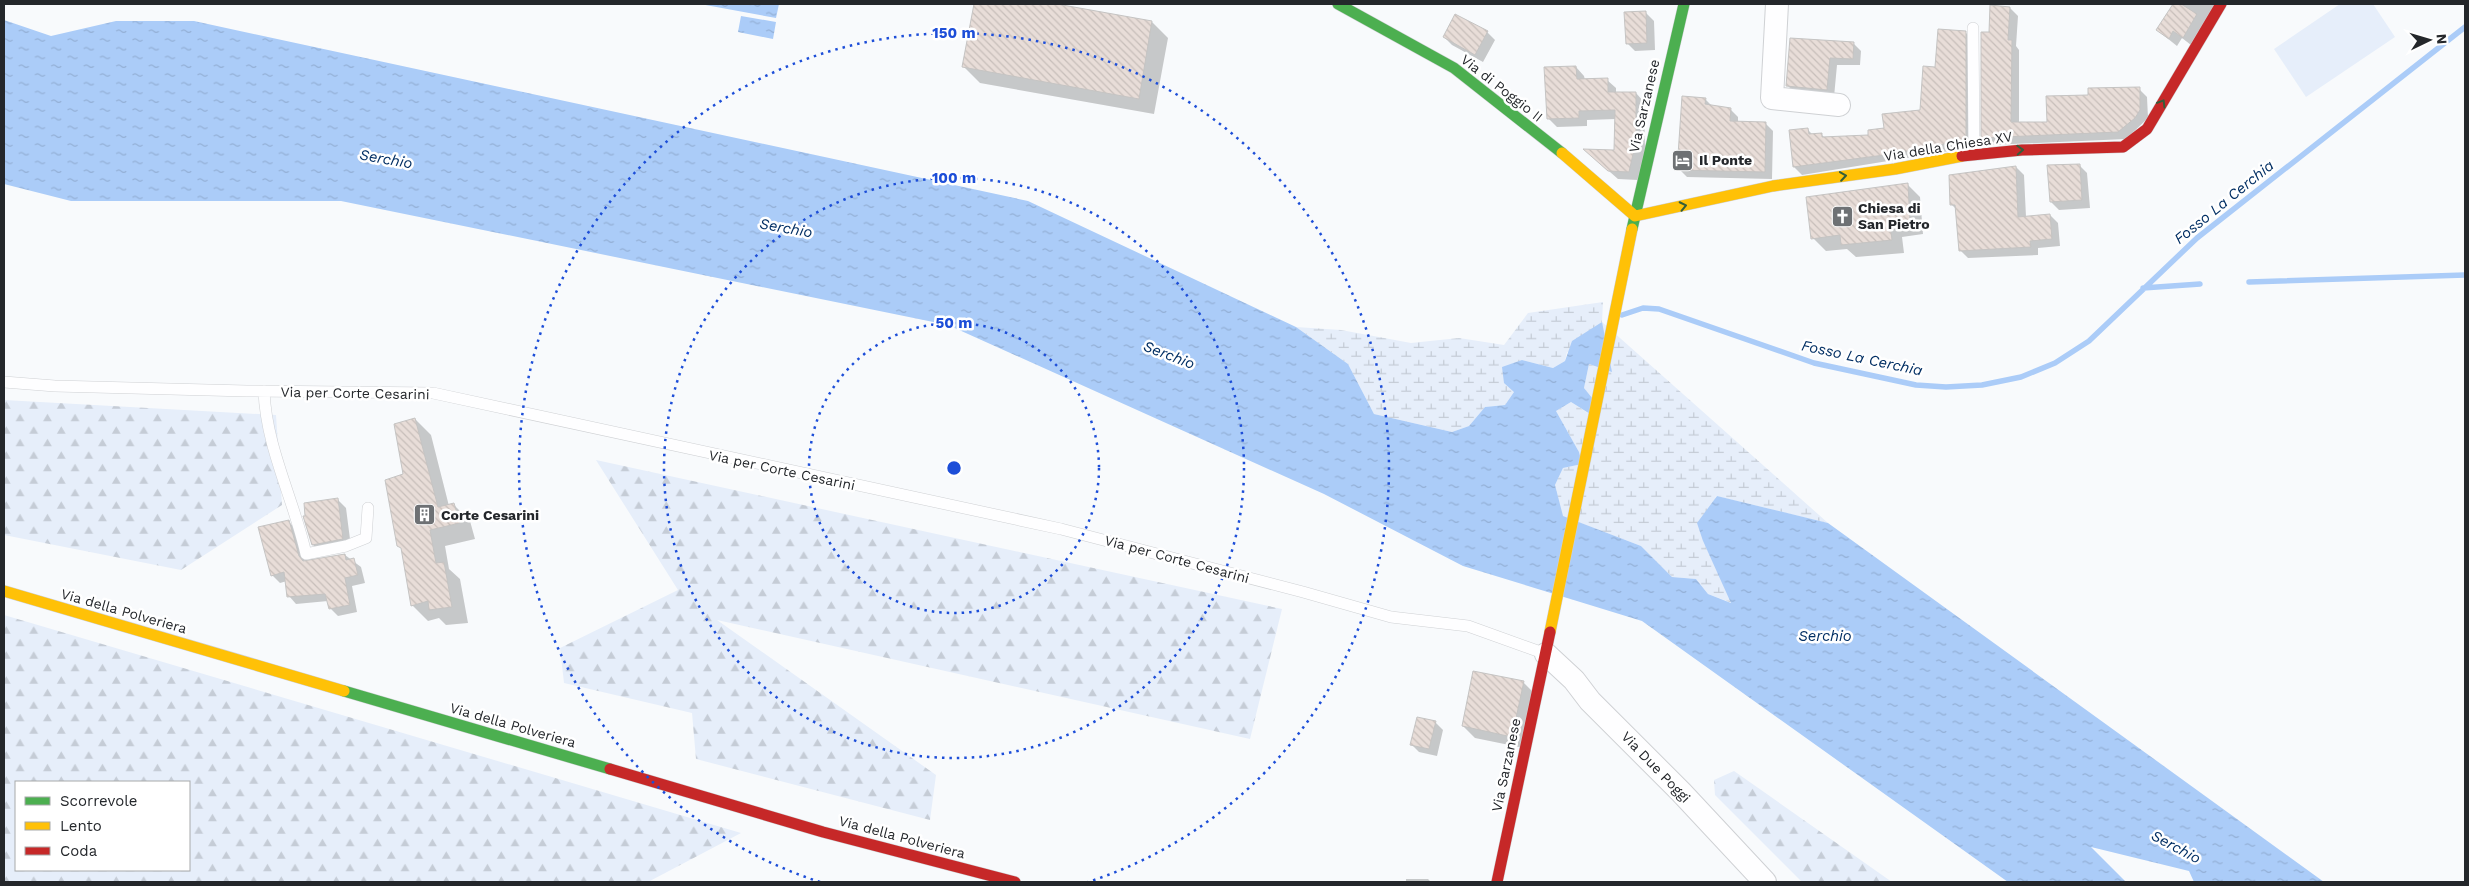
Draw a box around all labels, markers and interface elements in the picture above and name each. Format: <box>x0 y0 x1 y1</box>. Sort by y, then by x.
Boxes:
north arrow <box>2404 15 2454 65</box>
text: 150 m <box>932 24 976 42</box>
text: N <box>2434 33 2450 45</box>
street label: Via di Poggio II <box>1458 51 1546 125</box>
street label: Via Sarzanese <box>1625 58 1663 154</box>
one-way arrow <box>2156 100 2166 109</box>
street label: Via della Chiesa XV <box>1882 128 2014 164</box>
water label: Serchio <box>358 145 414 173</box>
one-way arrow <box>2017 145 2025 155</box>
hotel icon: Il Ponte <box>1671 148 1695 172</box>
place label: Il Ponte <box>1699 152 1752 168</box>
water label: Fosso La Cerchia <box>2170 156 2278 248</box>
text: 100 m <box>932 169 976 187</box>
one-way arrow <box>1838 172 1847 182</box>
place label: Chiesa di San Pietro <box>1858 200 1930 232</box>
one-way arrow <box>1678 201 1687 212</box>
church icon: Chiesa di San Pietro <box>1830 204 1854 228</box>
water label: Serchio <box>758 214 814 242</box>
text: 50 m <box>936 314 972 332</box>
water label: Fosso La Cerchia <box>1800 336 1924 380</box>
water label: Serchio <box>1141 337 1197 373</box>
street label: Via per Corte Cesarini <box>280 384 430 402</box>
street label: Via per Corte Cesarini <box>707 447 857 493</box>
centre of rings <box>945 459 963 477</box>
building icon: Corte Cesarini <box>413 503 437 527</box>
place label: Corte Cesarini <box>441 507 539 523</box>
street label: Via per Corte Cesarini <box>1103 532 1251 586</box>
street label: Via della Polveriera <box>59 585 189 637</box>
water label: Serchio <box>1798 627 1852 645</box>
street label: Via della Polveriera <box>448 699 578 751</box>
street label: Via Sarzanese <box>1488 717 1524 813</box>
street label: Via Due Poggi <box>1618 728 1694 806</box>
legend <box>15 781 190 871</box>
text: Scorrevole <box>60 792 138 810</box>
street label: Via della Polveriera <box>837 812 967 862</box>
text: Lento <box>60 817 102 835</box>
water label: Serchio <box>2148 826 2204 868</box>
text: Coda <box>60 842 98 860</box>

